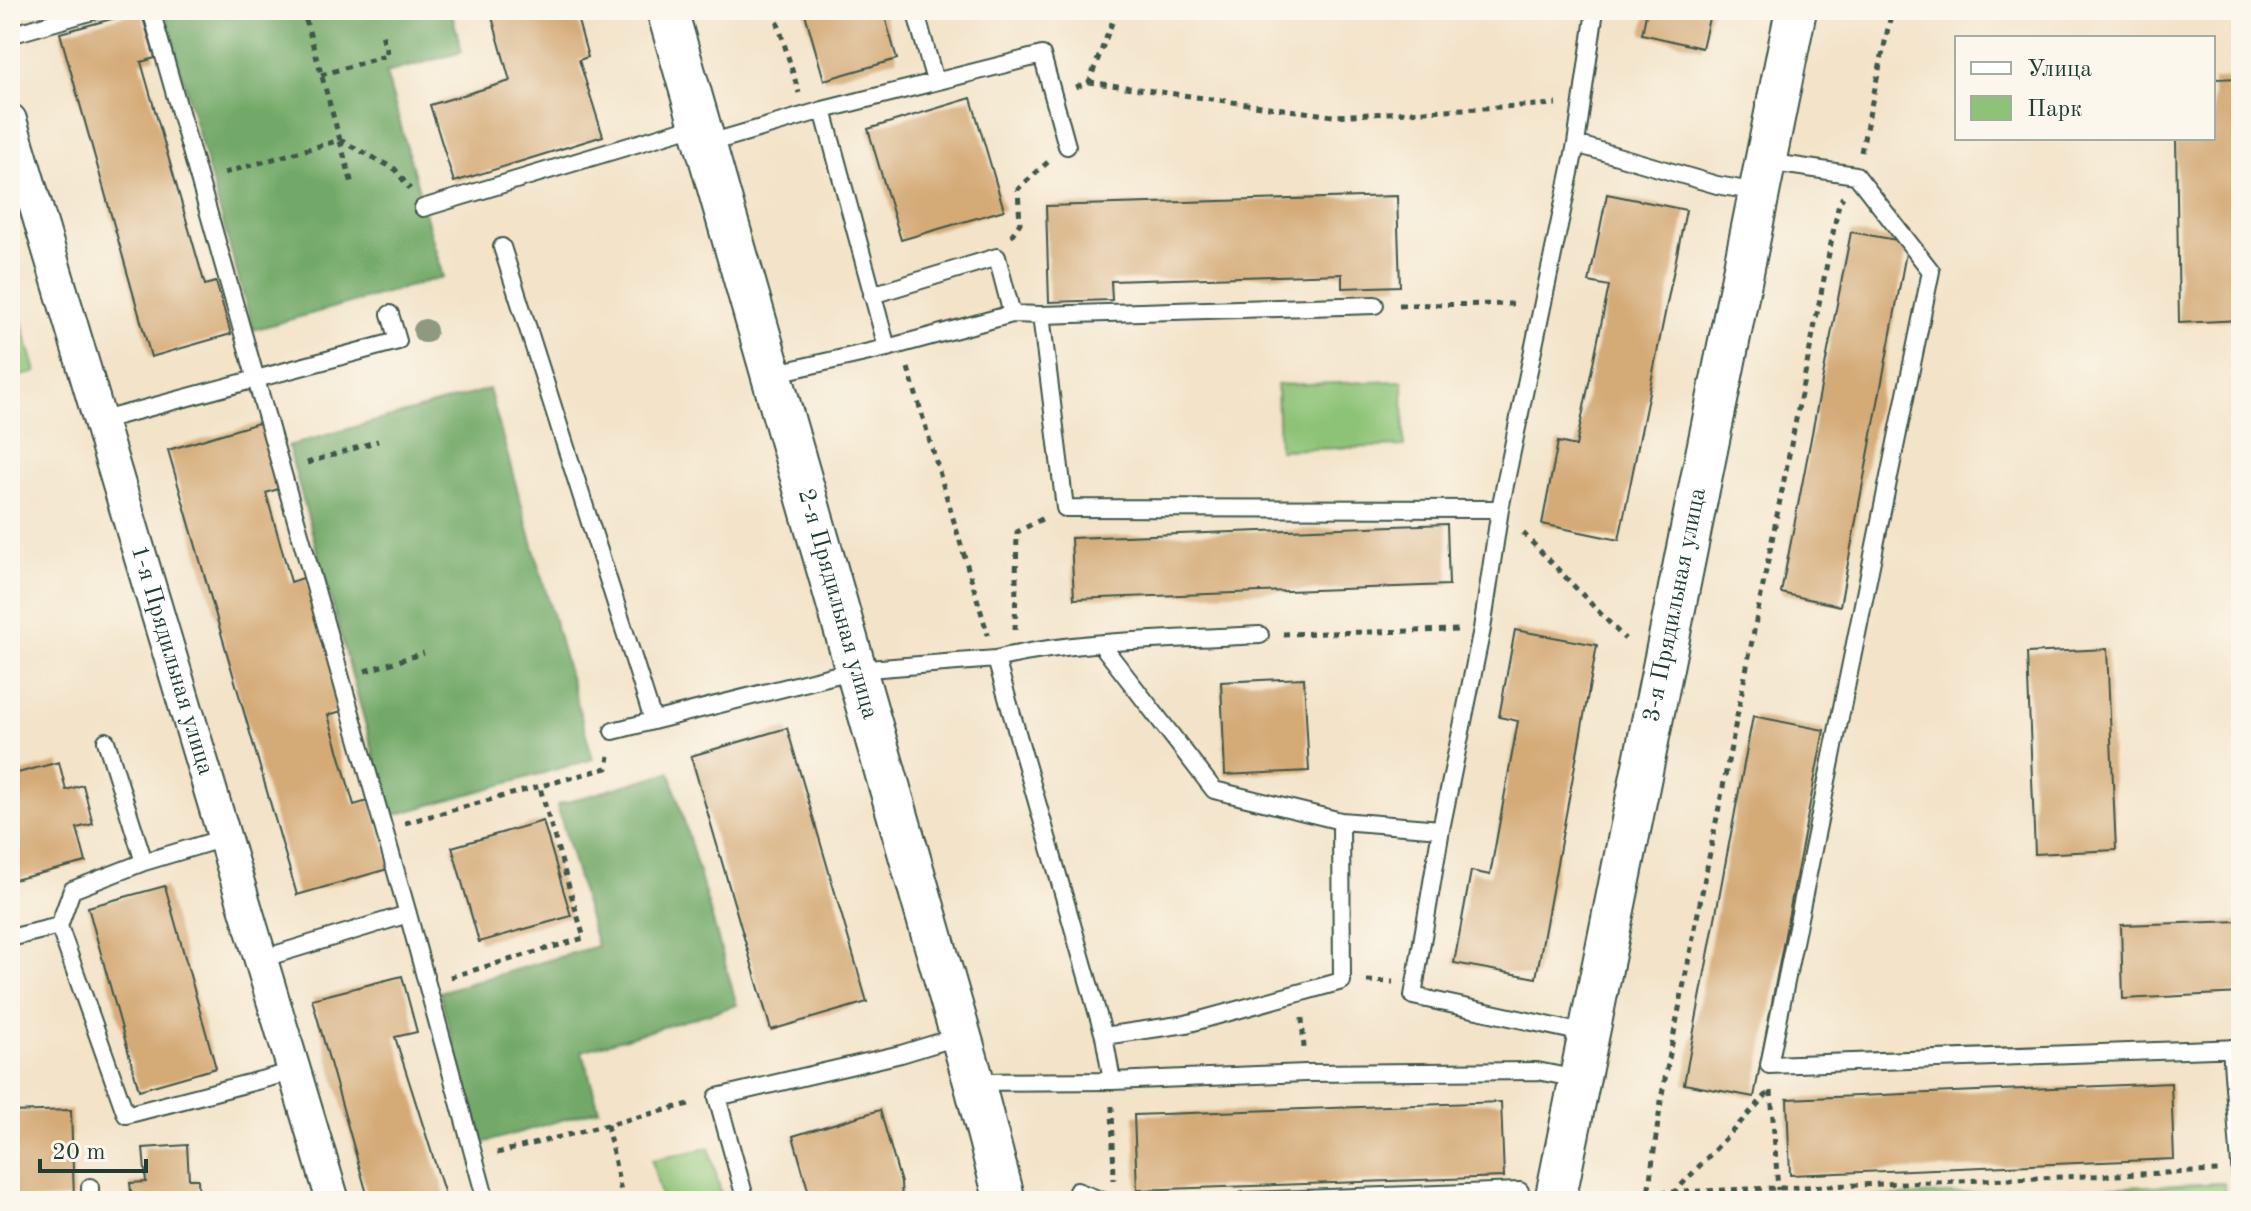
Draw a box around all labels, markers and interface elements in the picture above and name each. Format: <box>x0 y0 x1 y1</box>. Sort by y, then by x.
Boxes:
legend <box>1955 36 2215 140</box>
text: Улица <box>2027 58 2092 82</box>
text: Парк <box>2027 98 2082 122</box>
street label: 2-я Прядильная улица <box>793 486 882 722</box>
street label: 3-я Прядильная улица <box>1640 486 1711 724</box>
street label: 1-я Прядильная улица <box>126 543 217 778</box>
scale bar <box>40 1123 146 1173</box>
text: 20 m <box>52 1141 106 1165</box>

